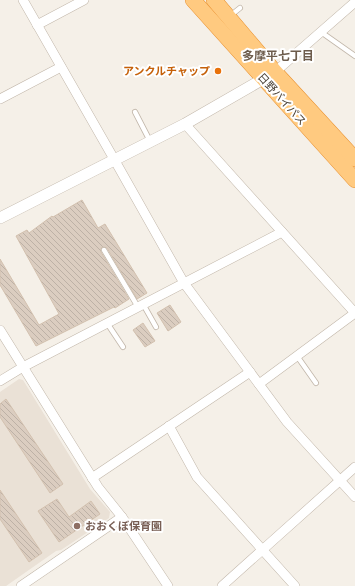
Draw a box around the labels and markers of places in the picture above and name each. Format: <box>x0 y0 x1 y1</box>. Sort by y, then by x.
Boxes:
place label: アンクルチャップ <box>123 65 210 78</box>
marker: アンクルチャップ <box>213 66 223 76</box>
place label: おおくぼ保育園 <box>85 520 162 533</box>
marker: おおくぼ保育園 <box>72 521 82 531</box>

